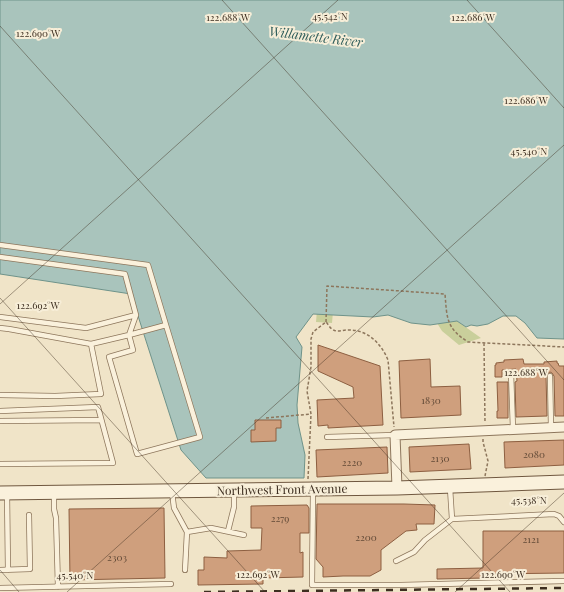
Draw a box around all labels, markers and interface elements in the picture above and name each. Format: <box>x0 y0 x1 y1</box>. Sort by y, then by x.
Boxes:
text: 45.542°N <box>312 9 348 23</box>
text: 122.688°W <box>206 10 251 24</box>
text: 122.686°W <box>451 10 496 24</box>
water label: Willamette River <box>268 22 364 50</box>
text: 122.690°W <box>16 26 61 40</box>
text: 122.686°W <box>504 93 549 107</box>
text: 45.540°N <box>511 144 547 158</box>
text: 122.692°W <box>16 298 60 312</box>
text: 122.688°W <box>504 365 549 379</box>
house number: 1830 <box>421 393 441 407</box>
house number: 2080 <box>523 447 545 461</box>
house number: 2130 <box>431 451 449 465</box>
house number: 2220 <box>342 455 362 469</box>
street label: Northwest Front Avenue <box>216 480 348 498</box>
text: 45.538°N <box>511 493 547 507</box>
house number: 2279 <box>271 511 289 525</box>
house number: 2200 <box>355 530 377 544</box>
house number: 2121 <box>523 532 540 546</box>
house number: 2303 <box>107 550 127 564</box>
text: 122.692°W <box>236 567 280 581</box>
text: 122.690°W <box>481 567 526 581</box>
text: 45.540°N <box>57 568 93 582</box>

